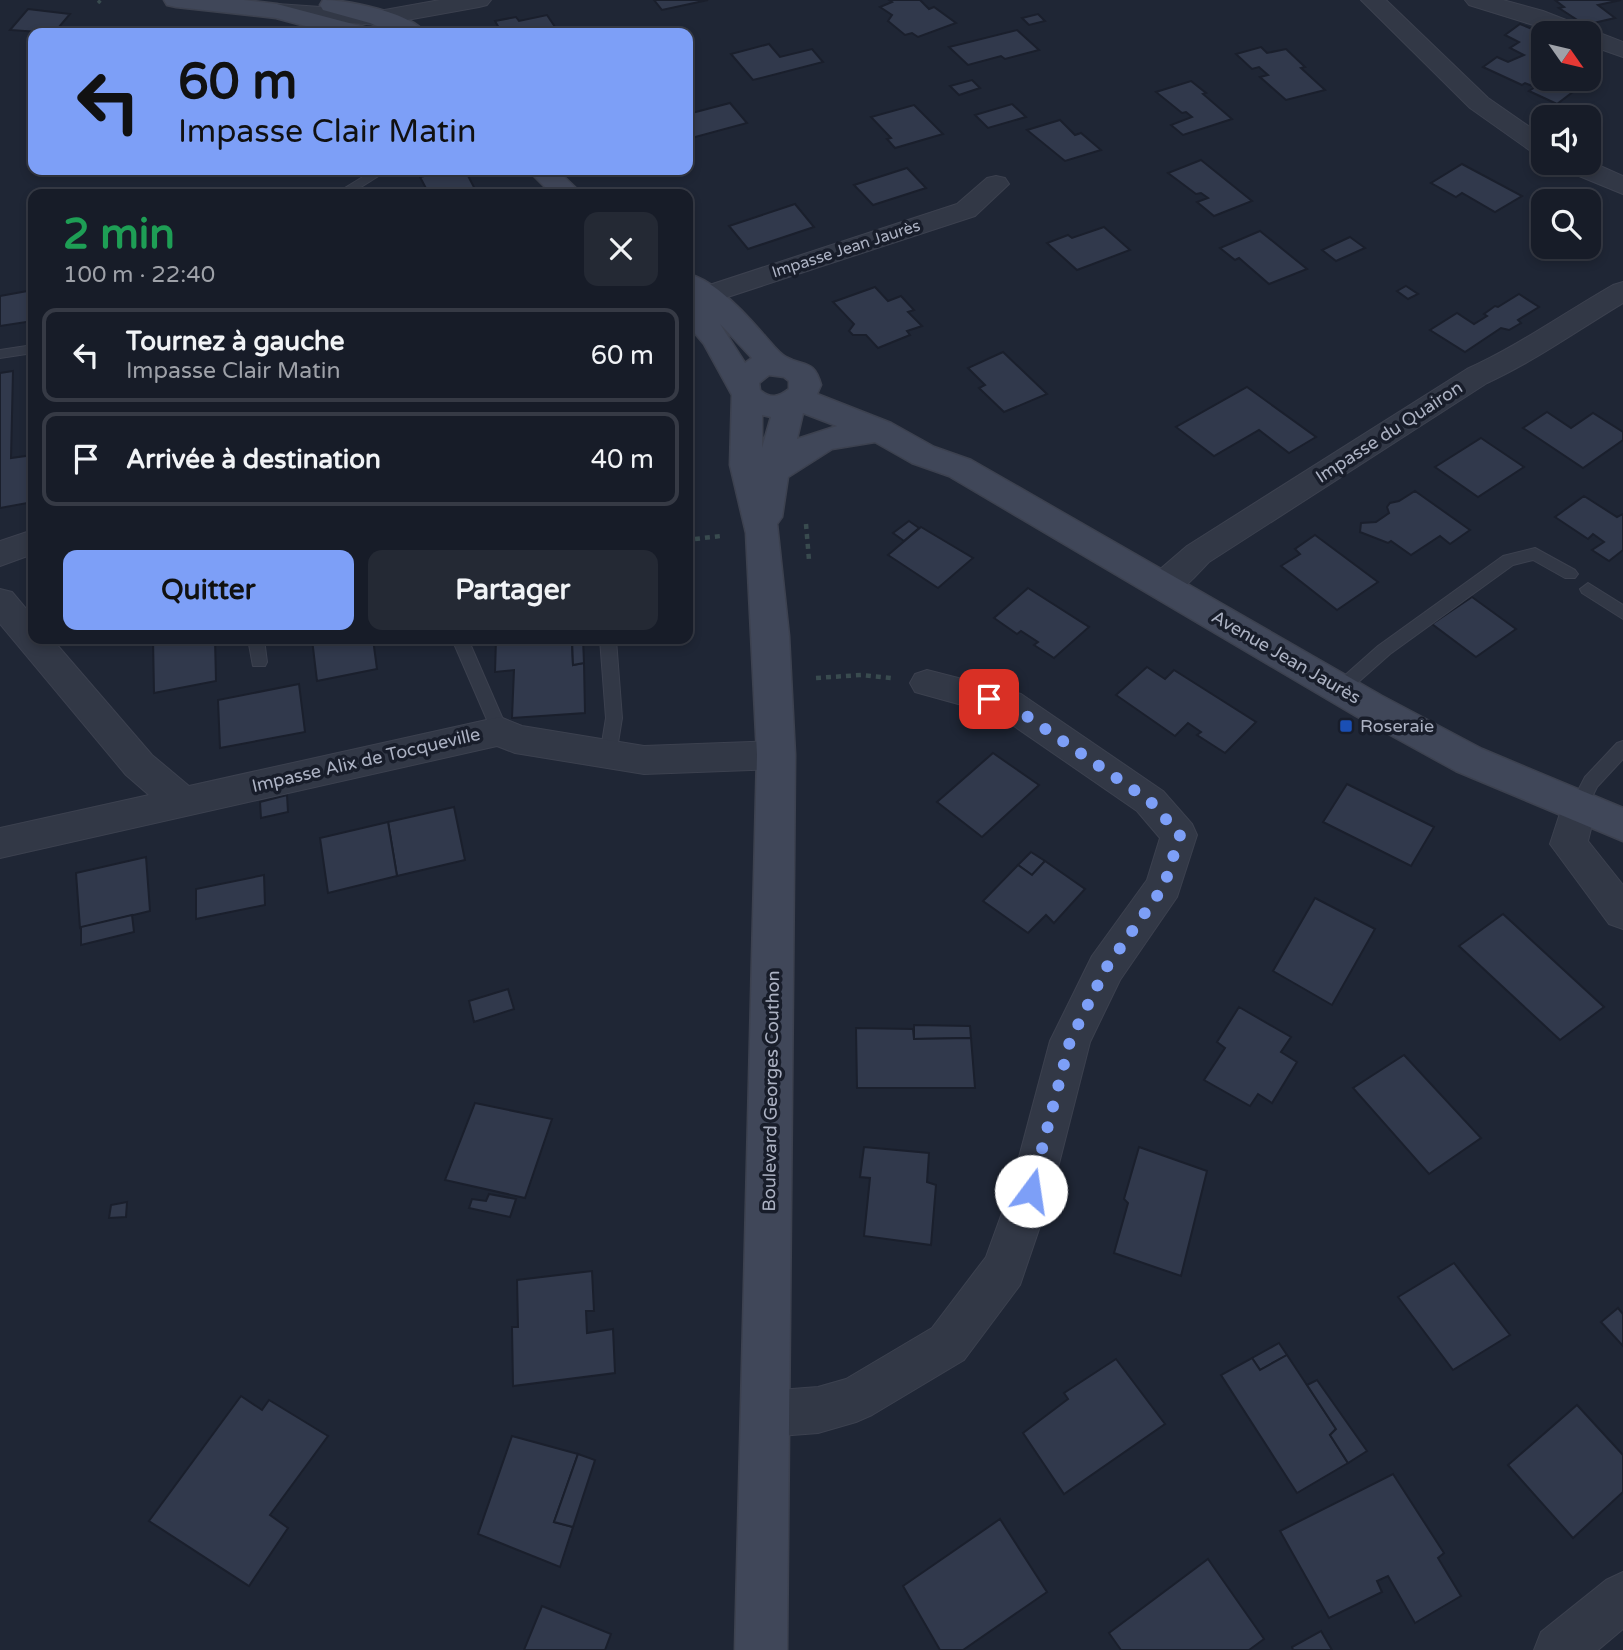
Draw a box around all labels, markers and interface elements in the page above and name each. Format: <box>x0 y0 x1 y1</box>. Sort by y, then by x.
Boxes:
north arrow <box>1531 21 1601 91</box>
map controls <box>1531 21 1601 259</box>
text: 60 m <box>178 53 297 112</box>
icon: left <box>63 56 154 147</box>
button: sound <box>1531 105 1601 175</box>
text: Impasse Clair Matin <box>178 113 476 151</box>
button: search <box>1531 189 1601 259</box>
text: 2 min <box>63 209 175 260</box>
button: close <box>584 212 658 286</box>
street label: Impasse Jean Jaurès <box>769 216 923 282</box>
text: 100 m · 22:40 <box>63 261 215 289</box>
text: Tournez à gauche <box>126 326 345 357</box>
icon: left <box>67 336 105 374</box>
text: 60 m <box>591 340 654 371</box>
text: Impasse Clair Matin <box>126 357 341 385</box>
street label: Impasse du Quairon <box>1311 376 1467 488</box>
icon: arrive <box>67 440 105 478</box>
text: Arrivée à destination <box>126 444 381 475</box>
text: 40 m <box>591 444 654 475</box>
button: Quitter <box>63 550 354 630</box>
button: Partager <box>368 550 658 630</box>
street label: Avenue Jean Jaurès <box>1208 605 1364 709</box>
pin <box>959 669 1019 729</box>
icon: arrive <box>970 680 1008 718</box>
place label: Roseraie <box>1360 715 1434 737</box>
marker: Roseraie <box>1338 718 1354 734</box>
street label: Impasse Alix de Tocqueville <box>250 723 482 797</box>
street label: Boulevard Georges Couthon <box>758 970 784 1212</box>
position arrow <box>994 1154 1068 1228</box>

